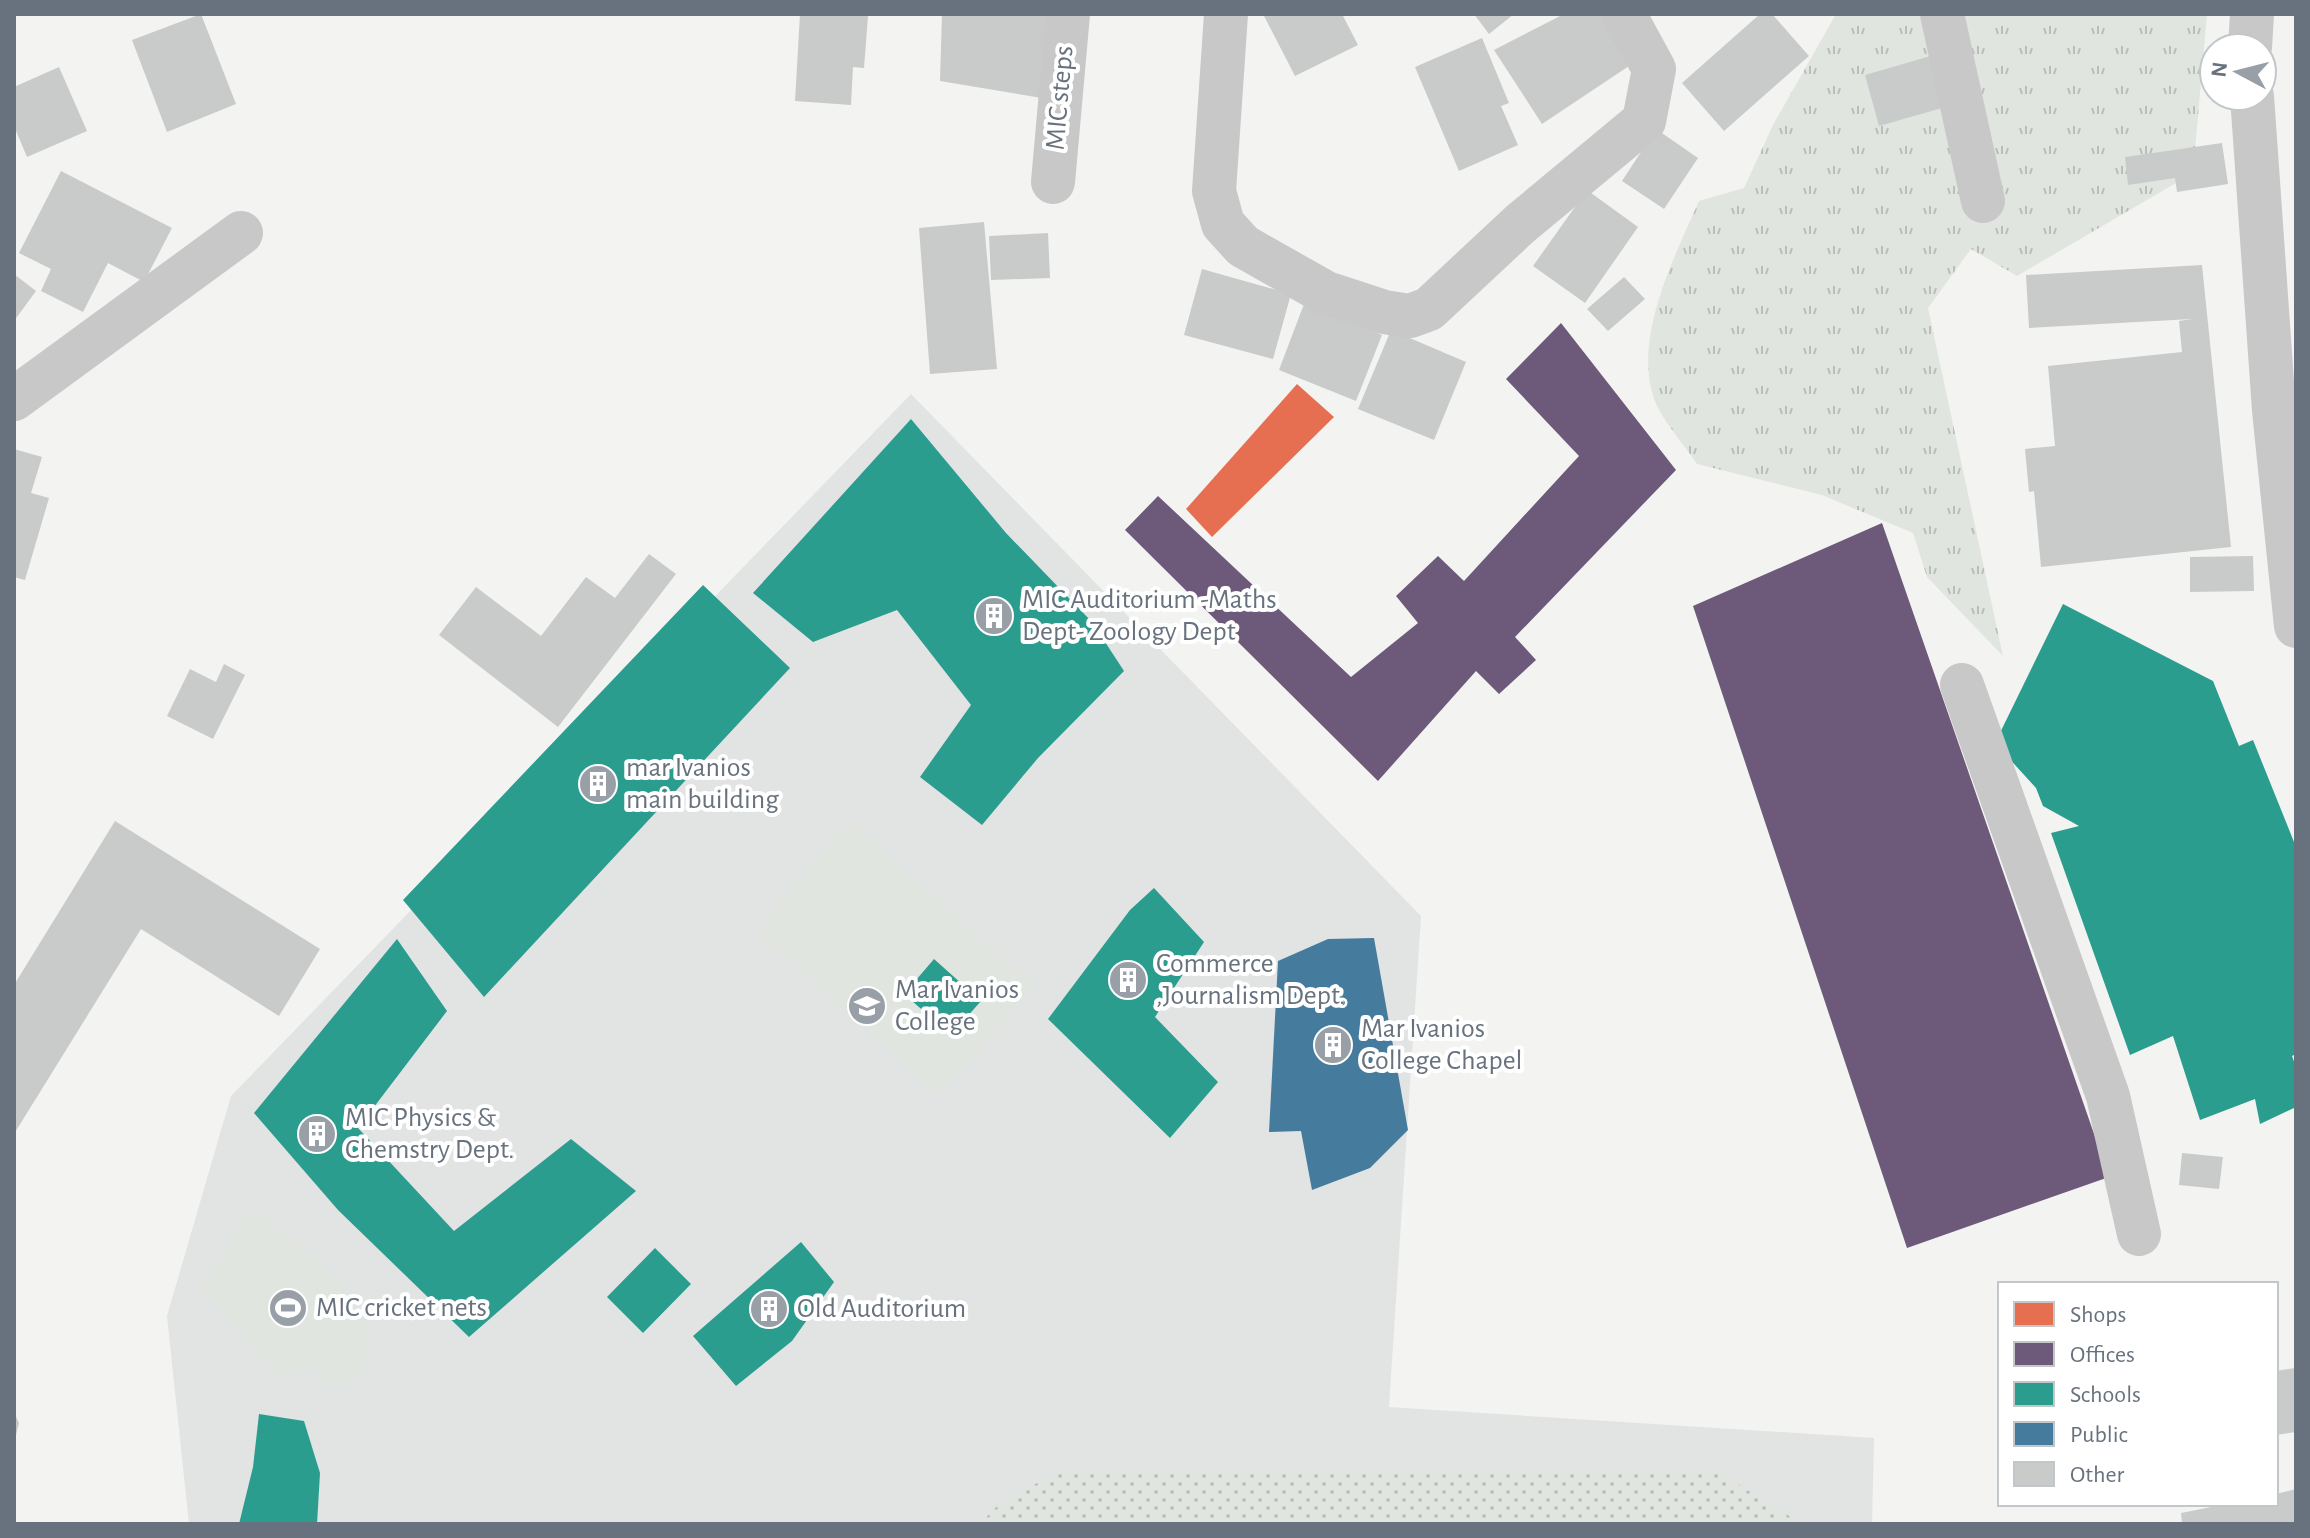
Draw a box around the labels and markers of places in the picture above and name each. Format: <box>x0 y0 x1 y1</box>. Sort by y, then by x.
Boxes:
place label: MIC Auditorium -Maths Dept- Zoology Dept <box>1022 586 1277 646</box>
building icon: MIC Auditorium -Maths Dept- Zoology Dept <box>973 595 1015 637</box>
place label: mar Ivanios main building <box>626 754 779 814</box>
building icon: mar Ivanios main building <box>577 763 619 805</box>
place label: Commerce ,Journalism Dept. <box>1156 950 1346 1010</box>
building icon: Commerce ,Journalism Dept. <box>1107 959 1149 1001</box>
place label: Mar Ivanios College <box>895 976 1019 1036</box>
school or university icon: Mar Ivanios College <box>846 985 888 1027</box>
place label: Mar Ivanios College Chapel <box>1361 1015 1523 1075</box>
building icon: Mar Ivanios College Chapel <box>1312 1024 1354 1066</box>
place label: MIC Physics & Chemstry Dept. <box>345 1104 514 1164</box>
building icon: MIC Physics & Chemstry Dept. <box>296 1113 338 1155</box>
sports icon: MIC cricket nets <box>267 1287 309 1329</box>
building icon: Old Auditorium <box>748 1288 790 1330</box>
place label: MIC cricket nets <box>316 1294 487 1322</box>
place label: Old Auditorium <box>797 1295 966 1323</box>

